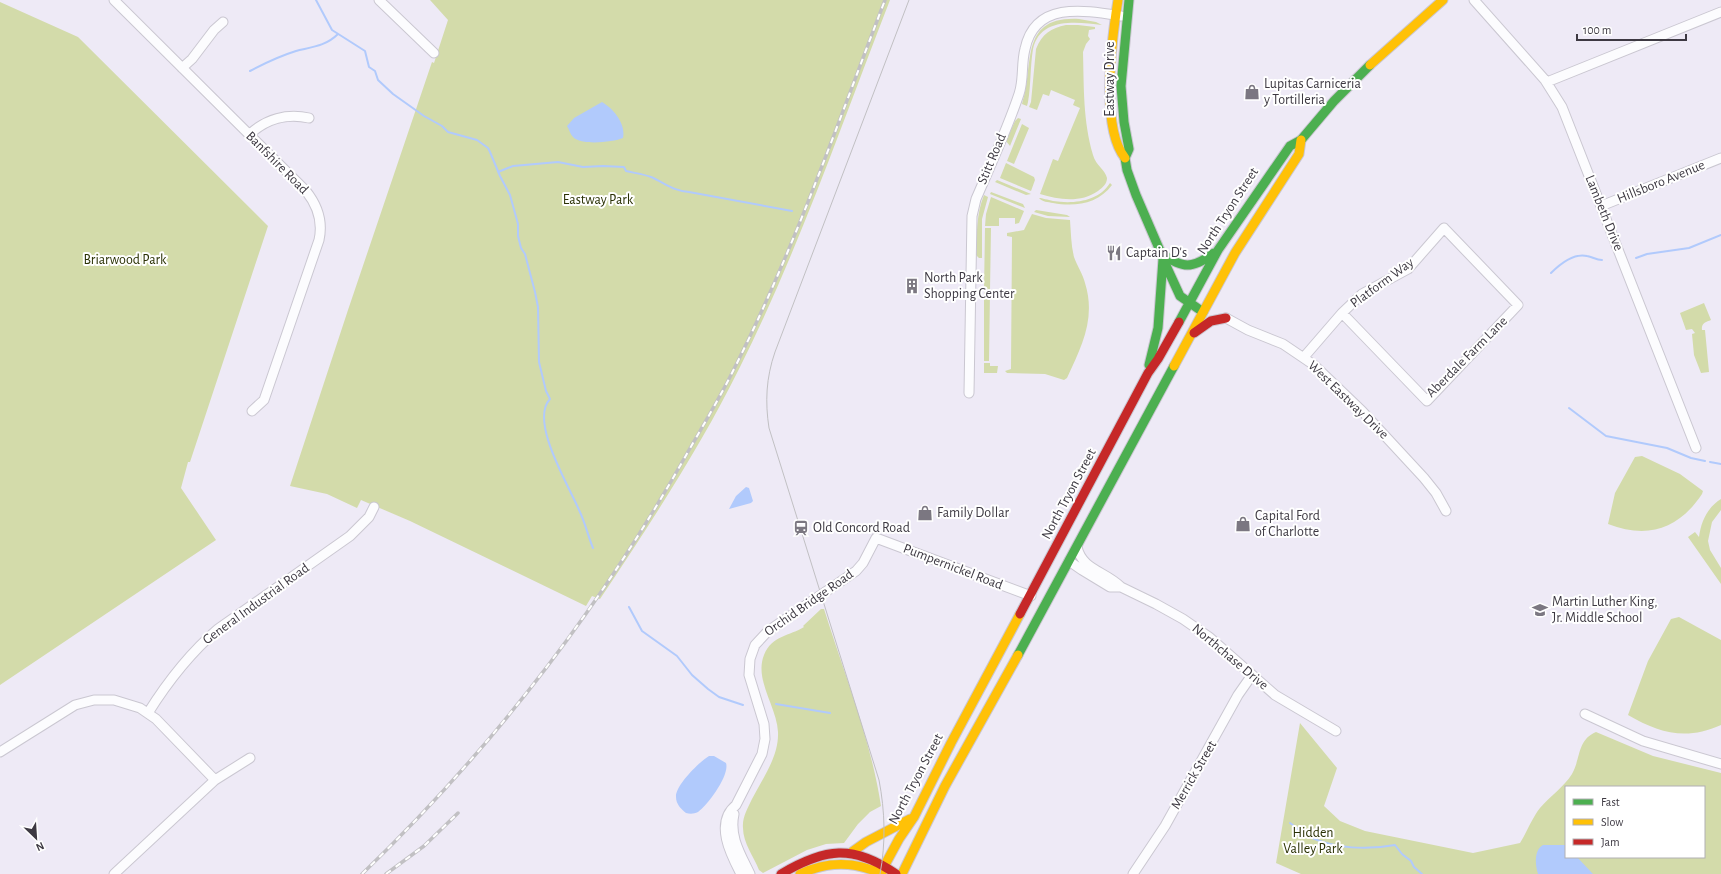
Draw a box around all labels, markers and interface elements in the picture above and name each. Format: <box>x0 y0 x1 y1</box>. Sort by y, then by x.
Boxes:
scale bar <box>1577 16 1686 42</box>
text: 100 m <box>1583 24 1611 36</box>
street label: Eastway Drive <box>1103 41 1117 117</box>
place label: Lupitas Carniceria y Tortilleria <box>1263 77 1361 107</box>
shop icon: Lupitas Carniceria y Tortilleria <box>1243 83 1261 101</box>
street label: Banfshire Road <box>243 129 311 197</box>
street label: Stitt Road <box>975 132 1009 186</box>
street label: Hillsboro Avenue <box>1615 158 1707 206</box>
street label: North Tryon Street <box>1195 165 1261 257</box>
street label: Lambeth Drive <box>1582 173 1626 253</box>
park label: Eastway Park <box>563 193 634 207</box>
restaurant icon: Captain D's <box>1105 244 1123 262</box>
place label: Captain D's <box>1126 246 1187 260</box>
park label: Briarwood Park <box>83 253 167 267</box>
street label: Platform Way <box>1348 255 1416 311</box>
place label: North Park Shopping Center <box>924 271 1015 301</box>
building icon: North Park Shopping Center <box>903 277 921 295</box>
street label: Aberdale Farm Lane <box>1424 314 1510 400</box>
street label: West Eastway Drive <box>1305 358 1391 442</box>
street label: North Tryon Street <box>1039 446 1099 542</box>
shop icon: Family Dollar <box>916 504 934 522</box>
place label: Family Dollar <box>937 506 1009 520</box>
place label: Capital Ford of Charlotte <box>1255 509 1320 539</box>
shop icon: Capital Ford of Charlotte <box>1234 515 1252 533</box>
station icon: Old Concord Road <box>792 519 810 537</box>
place label: Old Concord Road <box>813 521 910 535</box>
street label: Pumpernickel Road <box>901 542 1005 592</box>
street label: General Industrial Road <box>200 561 312 647</box>
street label: Orchid Bridge Road <box>762 567 856 639</box>
place label: Martin Luther King, Jr. Middle School <box>1552 595 1657 625</box>
school or university icon: Martin Luther King, Jr. Middle School <box>1531 601 1549 619</box>
street label: Northchase Drive <box>1189 621 1271 693</box>
street label: North Tryon Street <box>886 731 946 827</box>
street label: Merrick Street <box>1169 738 1219 812</box>
legend <box>1565 786 1705 858</box>
text: Fast <box>1601 796 1620 808</box>
text: Slow <box>1601 816 1623 828</box>
north arrow <box>16 818 56 858</box>
park label: Hidden Valley Park <box>1283 826 1343 856</box>
text: Jam <box>1601 836 1620 848</box>
text: N <box>34 840 46 853</box>

